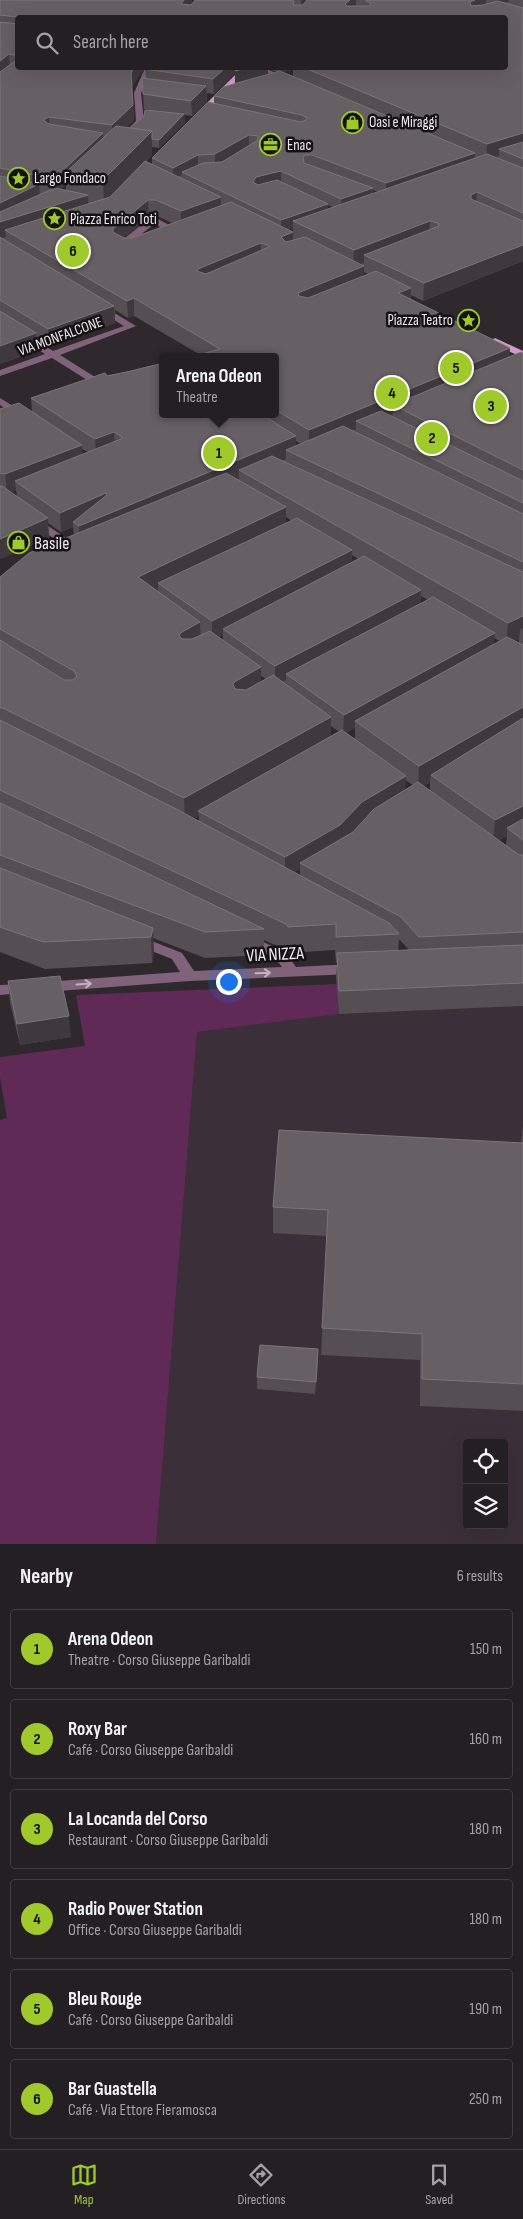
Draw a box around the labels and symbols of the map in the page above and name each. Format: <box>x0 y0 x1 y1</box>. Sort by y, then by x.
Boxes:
shop icon: Oasi e Miraggi <box>341 110 365 134</box>
place label: Oasi e Miraggi <box>369 113 438 132</box>
office icon: Enac <box>259 133 283 157</box>
place label: Enac <box>287 136 311 155</box>
place icon: Largo Fondaco <box>6 166 30 190</box>
place label: Largo Fondaco <box>34 169 106 188</box>
place icon: Piazza Enrico Toti <box>42 207 66 231</box>
place label: Piazza Enrico Toti <box>70 210 157 229</box>
pin: 6 <box>57 232 89 270</box>
place icon: Piazza Teatro <box>457 308 481 332</box>
place label: Piazza Teatro <box>387 311 453 330</box>
street label: VIA MONFALCONE <box>15 312 105 360</box>
pin: 5 <box>440 349 472 387</box>
pin: 4 <box>376 374 408 412</box>
pin: 3 <box>475 387 507 425</box>
pin: 2 <box>416 419 448 457</box>
pin: 1 <box>203 434 235 472</box>
shop icon: Basile <box>6 531 30 555</box>
place label: Basile <box>34 533 69 554</box>
street label: VIA NIZZA <box>246 942 305 966</box>
your location <box>216 969 242 995</box>
one-way arrow <box>255 969 271 978</box>
one-way arrow <box>75 980 91 989</box>

